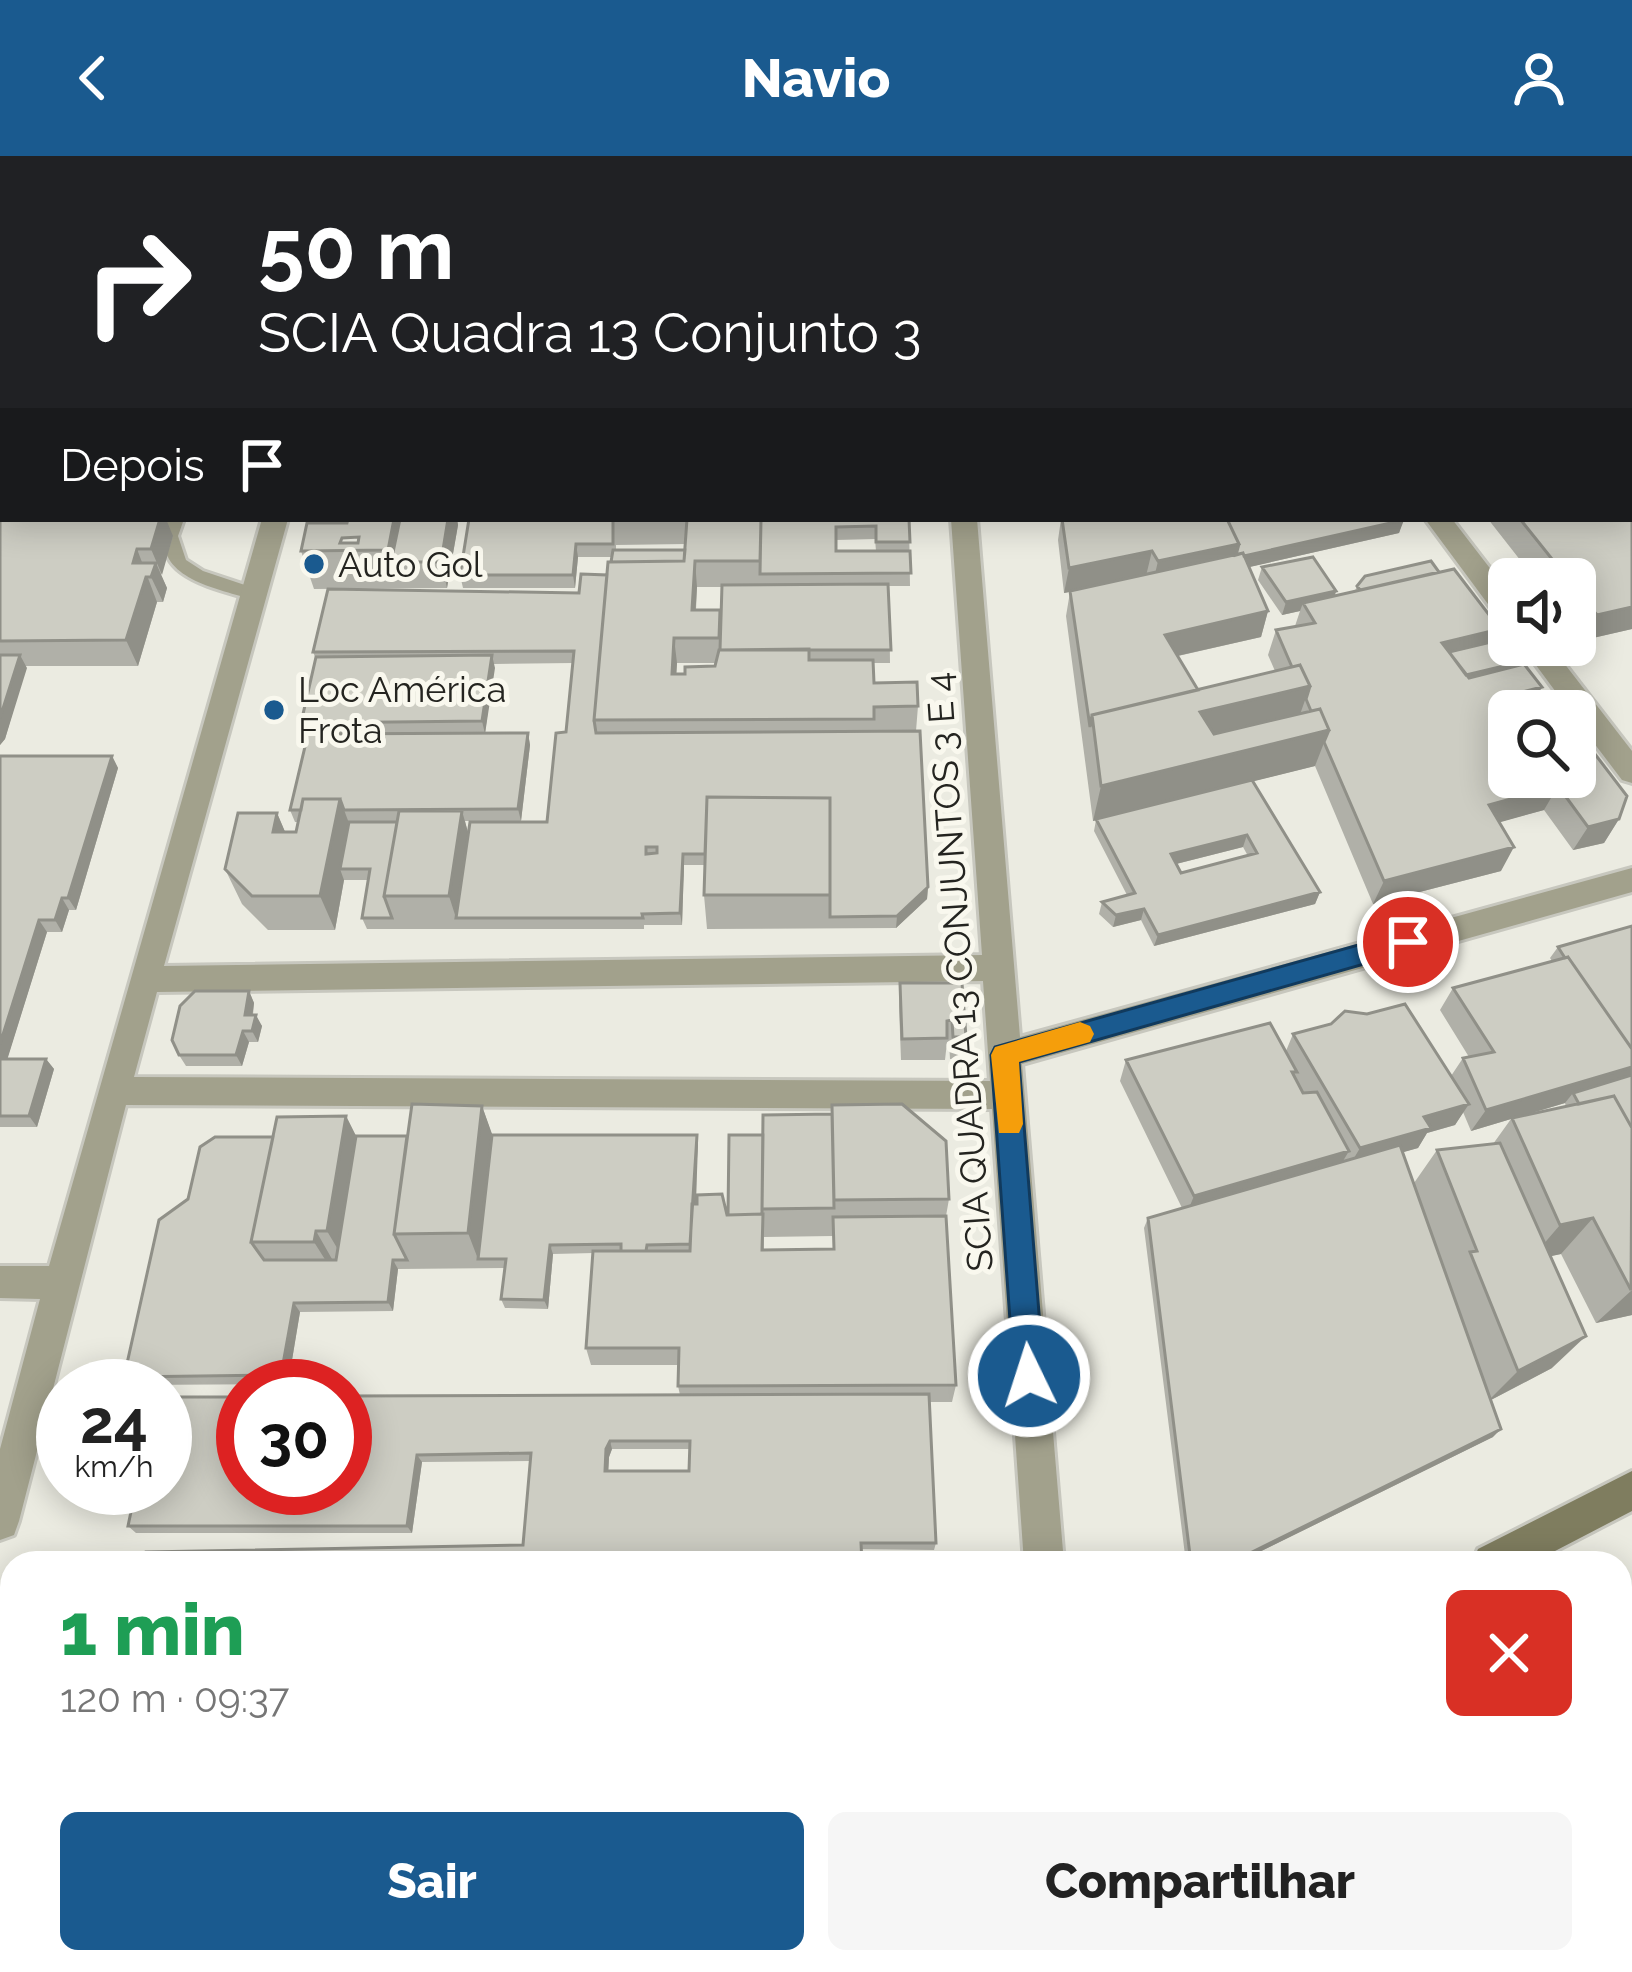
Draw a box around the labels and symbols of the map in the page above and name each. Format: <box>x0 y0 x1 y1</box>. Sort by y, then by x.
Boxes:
place label: Auto Gol <box>338 543 483 585</box>
marker: Auto Gol <box>301 551 327 577</box>
place label: Loc América Frota <box>298 668 506 751</box>
street label: SCIA QUADRA 13 CONJUNTOS 3 E 4 <box>917 671 1001 1273</box>
marker: Loc América Frota <box>261 697 287 723</box>
pin <box>1357 891 1459 993</box>
position arrow <box>966 1313 1092 1439</box>
speed limit sign: 30 <box>216 1359 372 1515</box>

